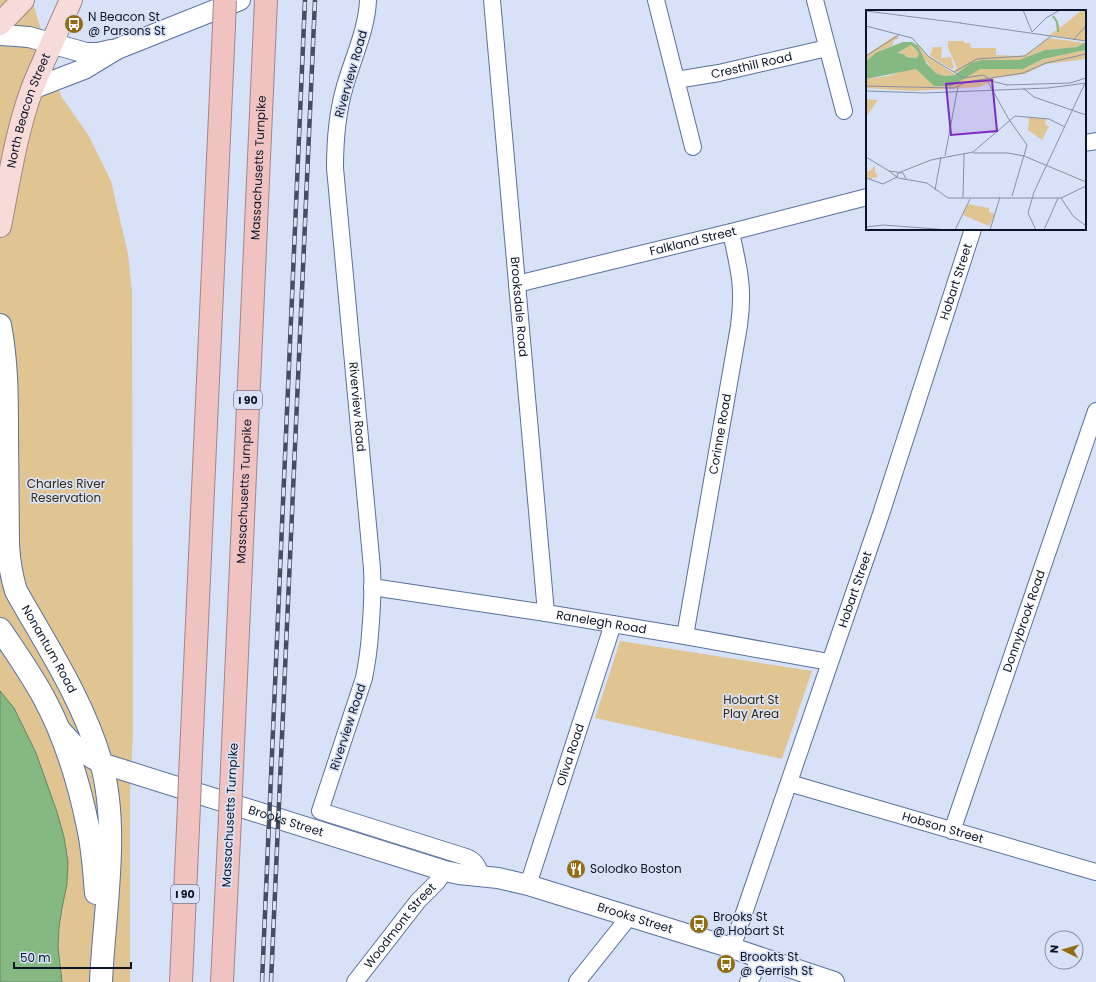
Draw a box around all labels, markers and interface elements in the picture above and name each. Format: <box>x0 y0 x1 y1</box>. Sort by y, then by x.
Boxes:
place label: N Beacon St @ Parsons St <box>88 8 165 39</box>
inset map <box>866 10 1086 230</box>
bus stop icon: N Beacon St @ Parsons St <box>63 13 85 35</box>
street label: Riverview Road <box>330 28 371 120</box>
street label: Cresthill Road <box>710 47 794 82</box>
street label: North Beacon Street <box>2 50 54 170</box>
street label: Massachusetts Turnpike <box>246 95 270 240</box>
street label: Falkland Street <box>648 222 738 259</box>
street label: Hobart Street <box>935 241 976 322</box>
street label: Brooksdale Road <box>507 256 532 358</box>
street label: Riverview Road <box>345 361 370 453</box>
road number: I 90 <box>234 391 262 409</box>
street label: Corinne Road <box>704 392 735 476</box>
street label: Massachusetts Turnpike <box>232 419 255 564</box>
park label: Charles River Reservation <box>27 475 106 506</box>
street label: Hobart Street <box>834 549 876 630</box>
street label: Donnybrook Road <box>998 568 1049 674</box>
street label: Nonantum Road <box>18 602 81 696</box>
street label: Ranelegh Road <box>555 606 648 637</box>
street label: Riverview Road <box>325 681 370 772</box>
park label: Hobart St Play Area <box>723 691 779 722</box>
street label: Oliva Road <box>552 721 588 788</box>
street label: Massachusetts Turnpike <box>217 742 242 888</box>
street label: Brooks Street <box>246 801 326 840</box>
street label: Hobson Street <box>900 807 986 847</box>
restaurant icon: Solodko Boston <box>565 858 587 880</box>
place label: Solodko Boston <box>590 860 682 877</box>
street label: Woodmont Street <box>360 879 439 972</box>
road number: I 90 <box>171 885 199 903</box>
street label: Brooks Street <box>595 898 675 937</box>
place label: Brooks St @ Hobart St <box>713 908 784 939</box>
bus stop icon: Brooks St @ Hobart St <box>688 913 710 935</box>
north arrow <box>1044 930 1084 970</box>
scale bar <box>14 944 131 970</box>
text: N <box>1046 944 1062 954</box>
place label: Brookts St @ Gerrish St <box>740 948 813 979</box>
text: 50 m <box>20 949 51 966</box>
bus stop icon: Brookts St @ Gerrish St <box>715 953 737 975</box>

